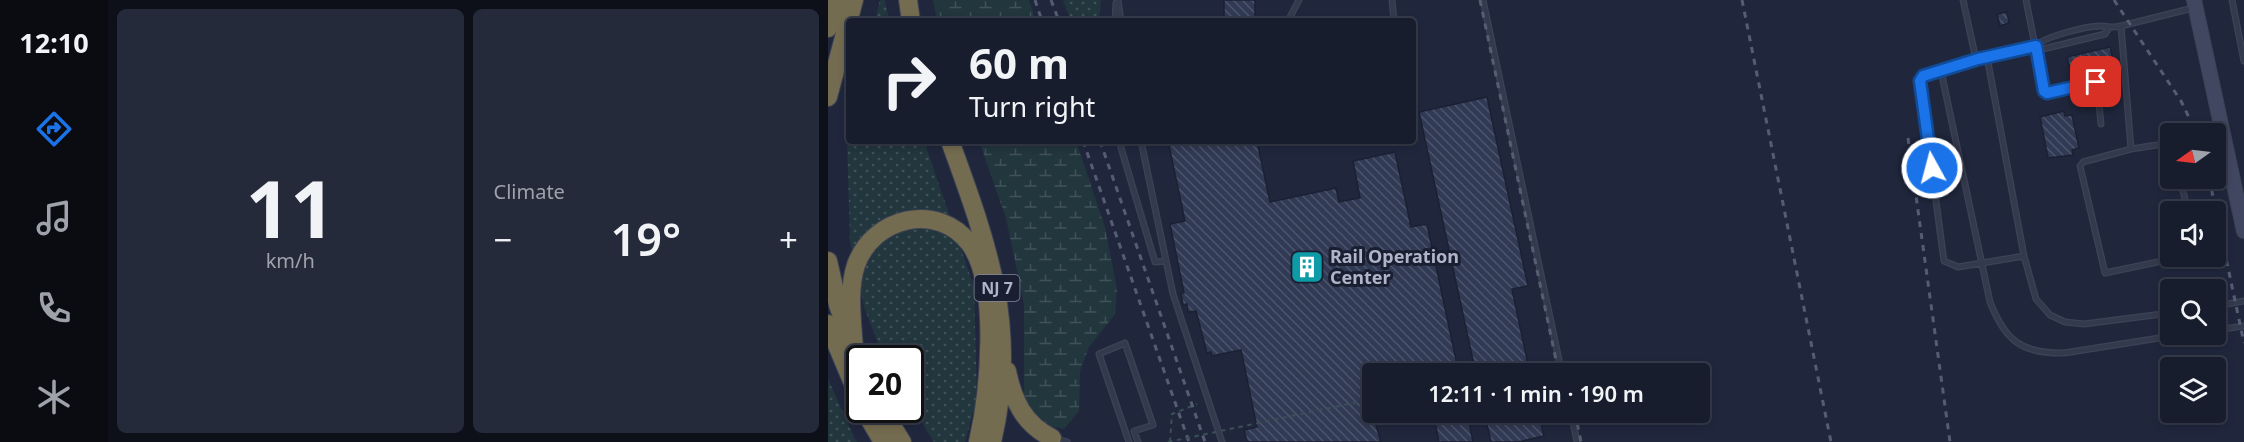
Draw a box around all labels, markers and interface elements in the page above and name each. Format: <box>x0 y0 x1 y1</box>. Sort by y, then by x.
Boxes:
text: 12:10 <box>19 24 89 61</box>
text: 60 m <box>969 34 1069 91</box>
icon: right <box>870 42 948 120</box>
pin <box>2070 56 2121 107</box>
icon: arrive <box>2079 65 2112 98</box>
text: Turn right <box>969 88 1095 125</box>
icon: directions <box>33 108 75 150</box>
north arrow <box>2160 123 2226 189</box>
map controls <box>2160 123 2226 423</box>
position arrow <box>1900 136 1964 200</box>
text: 11 <box>246 155 335 261</box>
text: Climate <box>494 178 565 205</box>
icon: music <box>33 197 75 239</box>
button: sound <box>2160 201 2226 267</box>
text: 19° <box>610 208 681 269</box>
text: − <box>494 217 512 262</box>
text: + <box>779 217 798 262</box>
place label: Rail Operation Center <box>1330 244 1459 289</box>
text: km/h <box>266 247 315 274</box>
building icon: Rail Operation Center <box>1289 249 1325 285</box>
road number: NJ 7 <box>974 275 1020 301</box>
button: search <box>2160 279 2226 345</box>
icon: phone <box>33 287 75 329</box>
speed limit sign: 20 <box>846 345 924 423</box>
button: layers <box>2160 357 2226 423</box>
icon: climate <box>33 376 75 418</box>
text: 12:11 · 1 min · 190 m <box>1428 378 1644 408</box>

